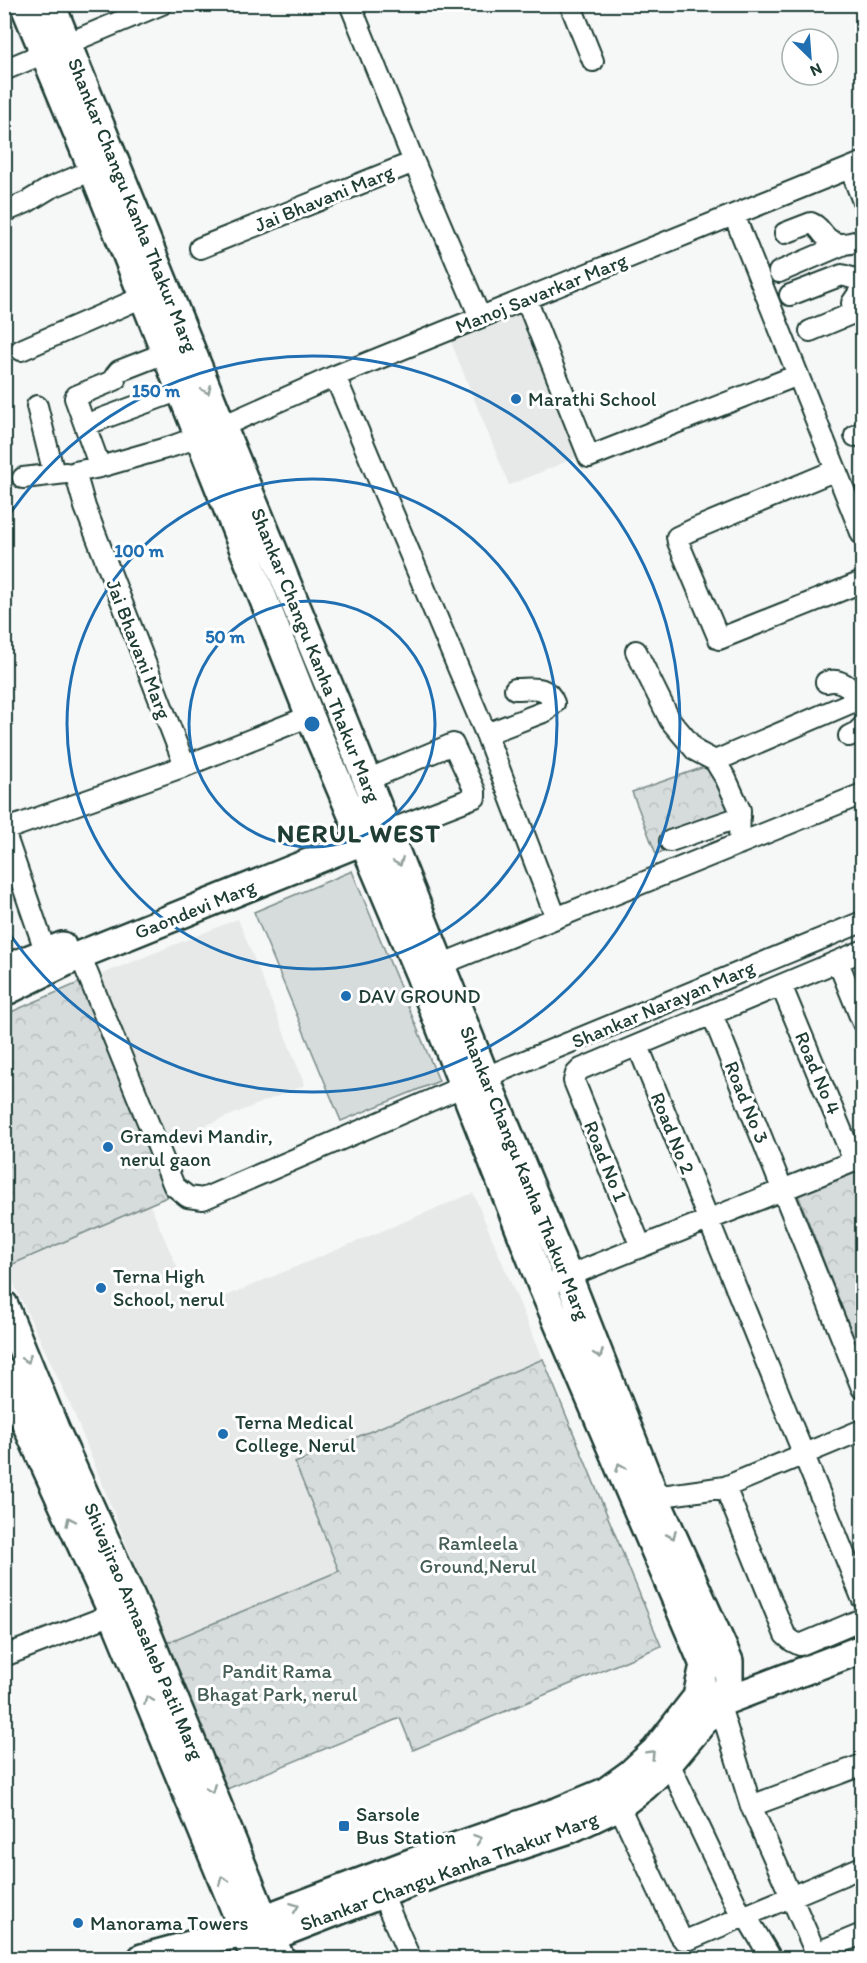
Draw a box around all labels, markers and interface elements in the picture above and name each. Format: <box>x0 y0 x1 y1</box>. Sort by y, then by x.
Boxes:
north arrow <box>780 27 840 87</box>
street label: Shankar Changu Kanha Thakur Marg <box>63 54 203 356</box>
text: N <box>807 59 825 81</box>
street label: Jai Bhavani Marg <box>251 159 398 237</box>
street label: Manoj Savarkar Marg <box>452 247 631 338</box>
text: 150 m <box>132 380 181 402</box>
one-way arrow <box>200 383 212 394</box>
place label: Marathi School <box>528 387 657 411</box>
marker: Marathi School <box>509 392 523 406</box>
street label: Shankar Changu Kanha Thakur Marg <box>246 504 386 806</box>
text: 100 m <box>114 540 165 562</box>
street label: Jai Bhavani Marg <box>101 576 177 723</box>
text: 50 m <box>205 626 246 648</box>
centre of rings <box>302 714 322 734</box>
district label: NERUL WEST <box>277 817 441 849</box>
one-way arrow <box>392 856 404 867</box>
street label: Gaondevi Marg <box>131 873 260 944</box>
street label: Shankar Narayan Marg <box>568 954 759 1053</box>
place label: DAV GROUND <box>358 984 480 1008</box>
marker: DAV GROUND <box>339 989 353 1003</box>
street label: Shankar Changu Kanha Thakur Marg <box>455 1022 595 1324</box>
street label: Road No 4 <box>790 1028 846 1118</box>
street label: Road No 3 <box>720 1057 774 1147</box>
street label: Road No 2 <box>646 1089 700 1178</box>
street label: Road No 1 <box>579 1117 633 1205</box>
place label: Gramdevi Mandir, nerul gaon <box>120 1124 273 1171</box>
marker: Gramdevi Mandir, nerul gaon <box>101 1140 115 1154</box>
place label: Terna High School, nerul <box>113 1264 225 1311</box>
marker: Terna High School, nerul <box>94 1281 108 1295</box>
one-way arrow <box>592 1348 604 1359</box>
one-way arrow <box>20 1353 32 1364</box>
place label: Terna Medical College, Nerul <box>235 1410 356 1457</box>
marker: Terna Medical College, Nerul <box>216 1427 230 1441</box>
one-way arrow <box>615 1462 627 1473</box>
street label: Shivajirao Annasaheb Patil Marg <box>79 1499 209 1764</box>
one-way arrow <box>66 1516 78 1527</box>
one-way arrow <box>665 1528 677 1539</box>
park label: Ramleela Ground,Nerul <box>420 1531 537 1578</box>
park label: Pandit Rama Bhagat Park, nerul <box>197 1659 358 1706</box>
one-way arrow <box>143 1695 155 1706</box>
one-way arrow <box>644 1750 655 1760</box>
one-way arrow <box>204 1783 216 1794</box>
place label: Sarsole Bus Station <box>356 1802 456 1849</box>
street label: Shankar Changu Kanha Thakur Marg <box>297 1806 602 1936</box>
marker: Sarsole Bus Station <box>337 1819 351 1833</box>
one-way arrow <box>472 1833 483 1846</box>
one-way arrow <box>218 1875 230 1886</box>
one-way arrow <box>290 1901 300 1914</box>
place label: Manorama Towers <box>90 1911 248 1935</box>
marker: Manorama Towers <box>71 1916 85 1930</box>

